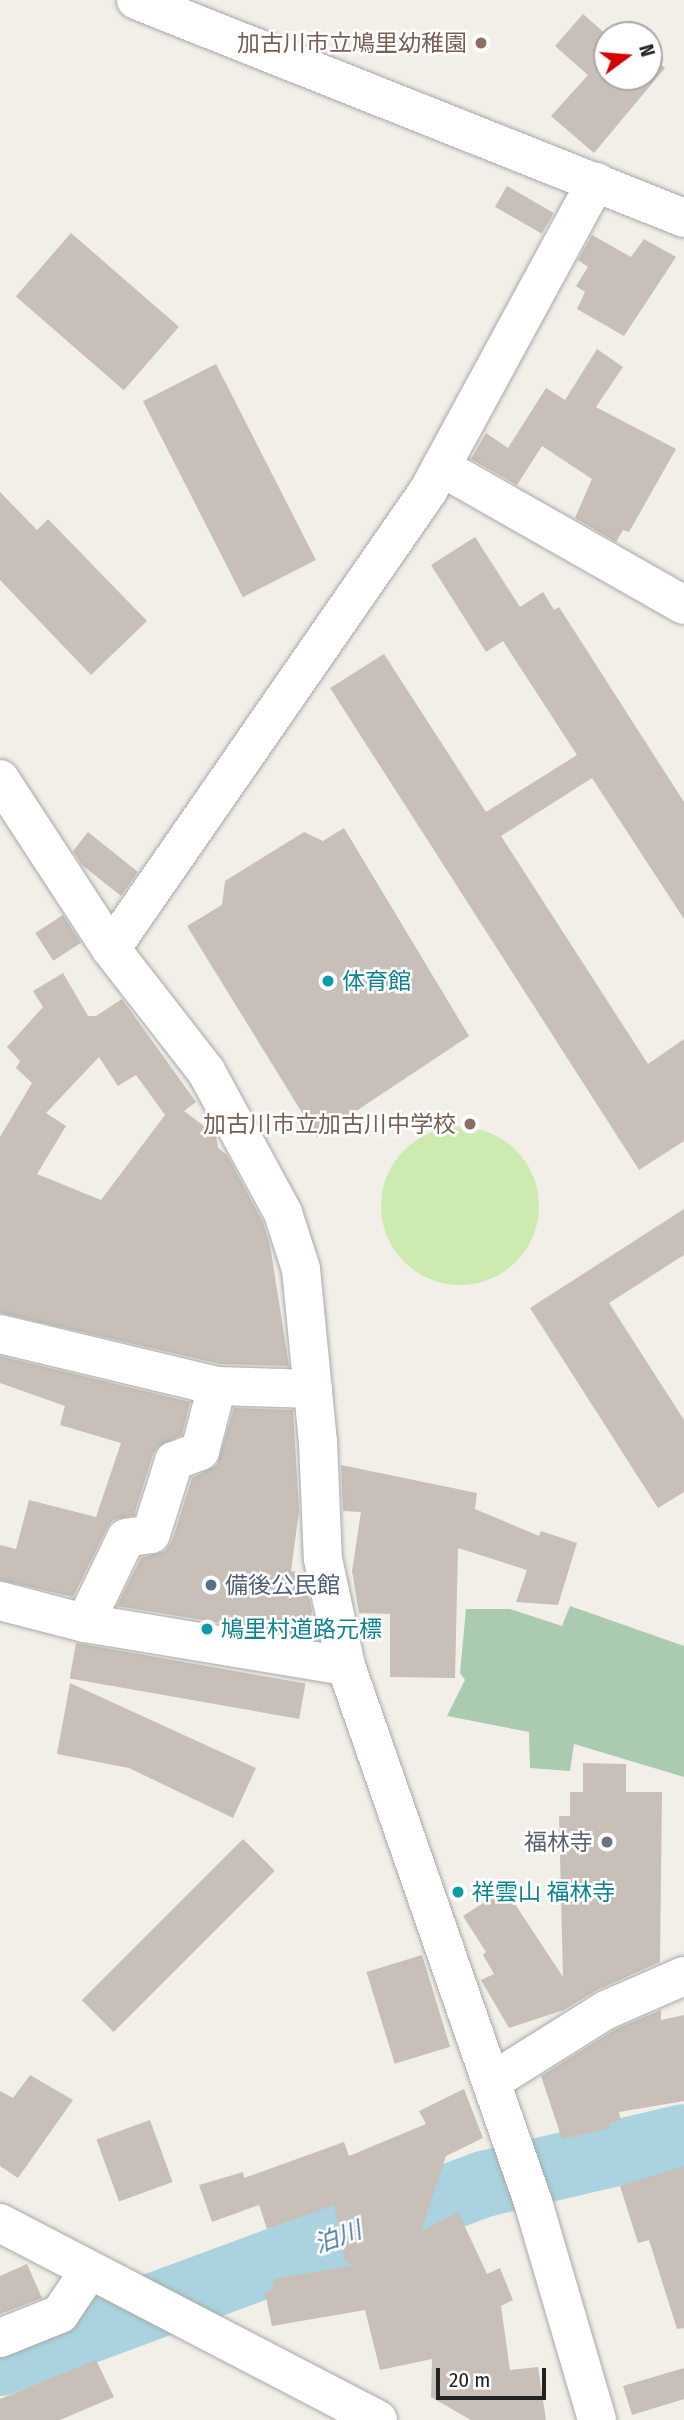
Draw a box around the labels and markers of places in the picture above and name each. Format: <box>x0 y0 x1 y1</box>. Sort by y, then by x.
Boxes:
place label: 加古川市立鳩里幼稚園 <box>237 29 467 57</box>
marker: 加古川市立鳩里幼稚園 <box>473 35 489 51</box>
place label: 体育館 <box>342 967 411 995</box>
marker: 体育館 <box>320 973 336 989</box>
place label: 加古川市立加古川中学校 <box>203 1110 456 1138</box>
marker: 加古川市立加古川中学校 <box>462 1116 478 1132</box>
place label: 備後公民館 <box>225 1571 340 1599</box>
marker: 備後公民館 <box>203 1577 219 1593</box>
place label: 鳩里村道路元標 <box>221 1615 382 1643</box>
marker: 鳩里村道路元標 <box>199 1621 215 1637</box>
place label: 福林寺 <box>524 1828 593 1856</box>
marker: 福林寺 <box>599 1834 615 1850</box>
place label: 祥雲山 福林寺 <box>472 1878 615 1906</box>
marker: 祥雲山 福林寺 <box>450 1884 466 1900</box>

